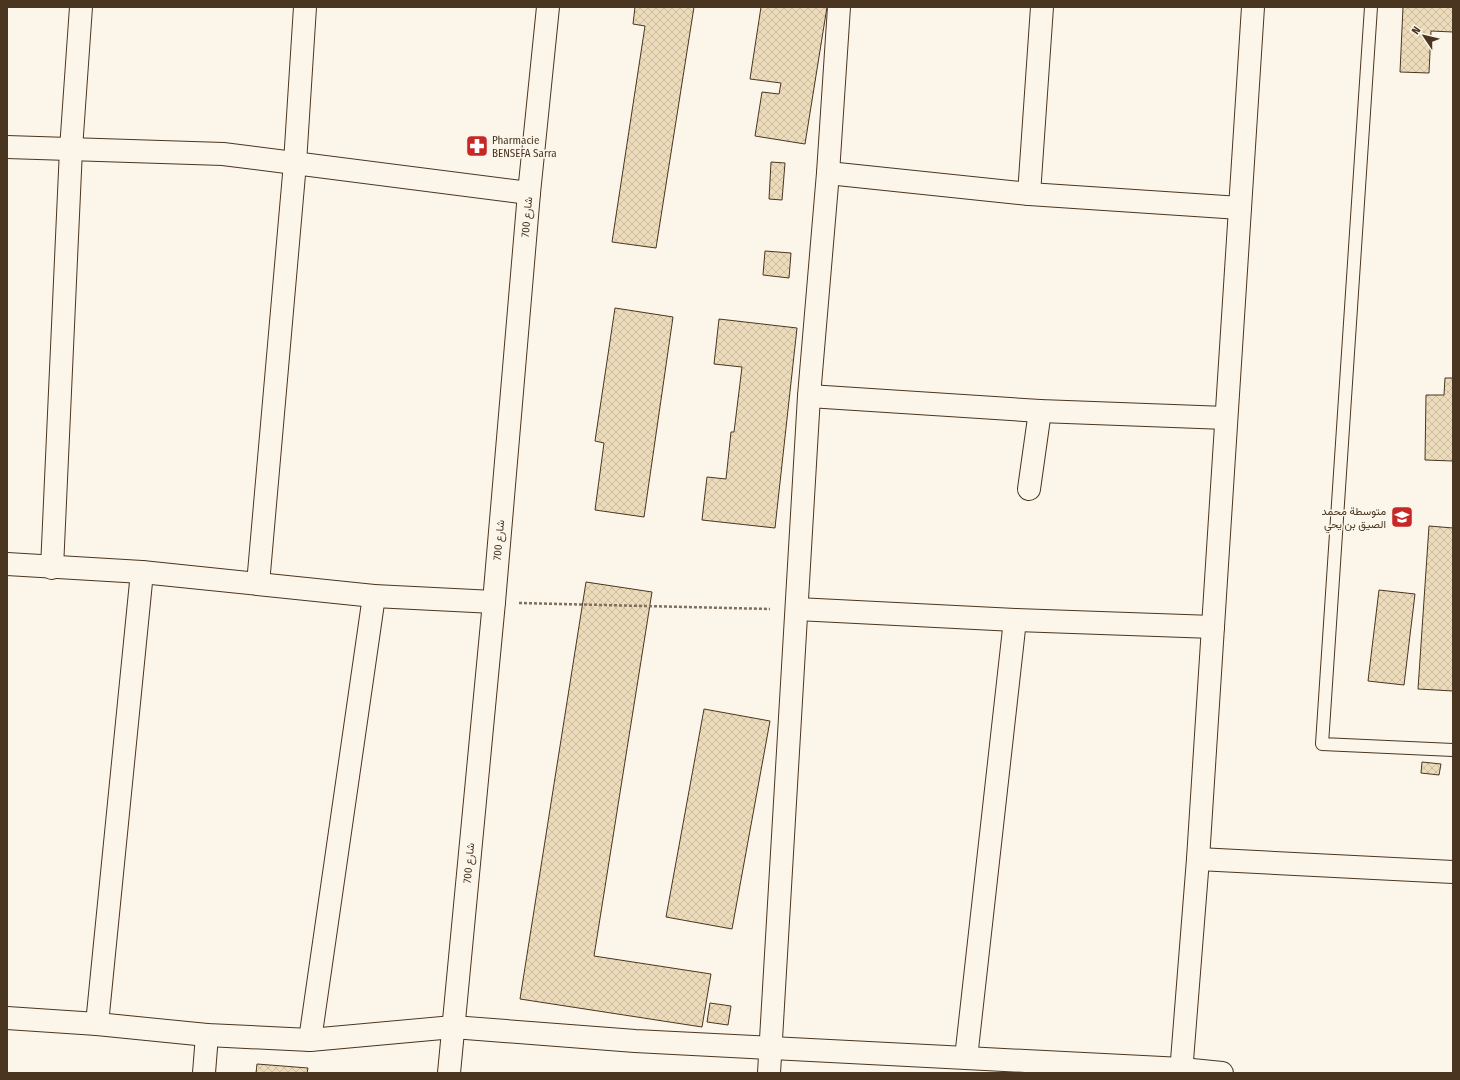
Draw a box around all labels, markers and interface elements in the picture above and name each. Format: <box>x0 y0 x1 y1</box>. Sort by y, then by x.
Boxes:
north arrow <box>1404 16 1444 56</box>
text: N <box>1409 24 1423 37</box>
pharmacy icon: Pharmacie BENSEFA Sarra <box>464 133 490 159</box>
place label: Pharmacie BENSEFA Sarra <box>492 134 557 160</box>
street label: شارع 700 <box>519 196 536 238</box>
school or university icon: متوسطة محمد الصيق بن يحي <box>1389 504 1415 530</box>
place label: متوسطة محمد الصيق بن يحي <box>1321 505 1386 534</box>
street label: شارع 700 <box>491 519 508 561</box>
street label: شارع 700 <box>461 842 478 884</box>

